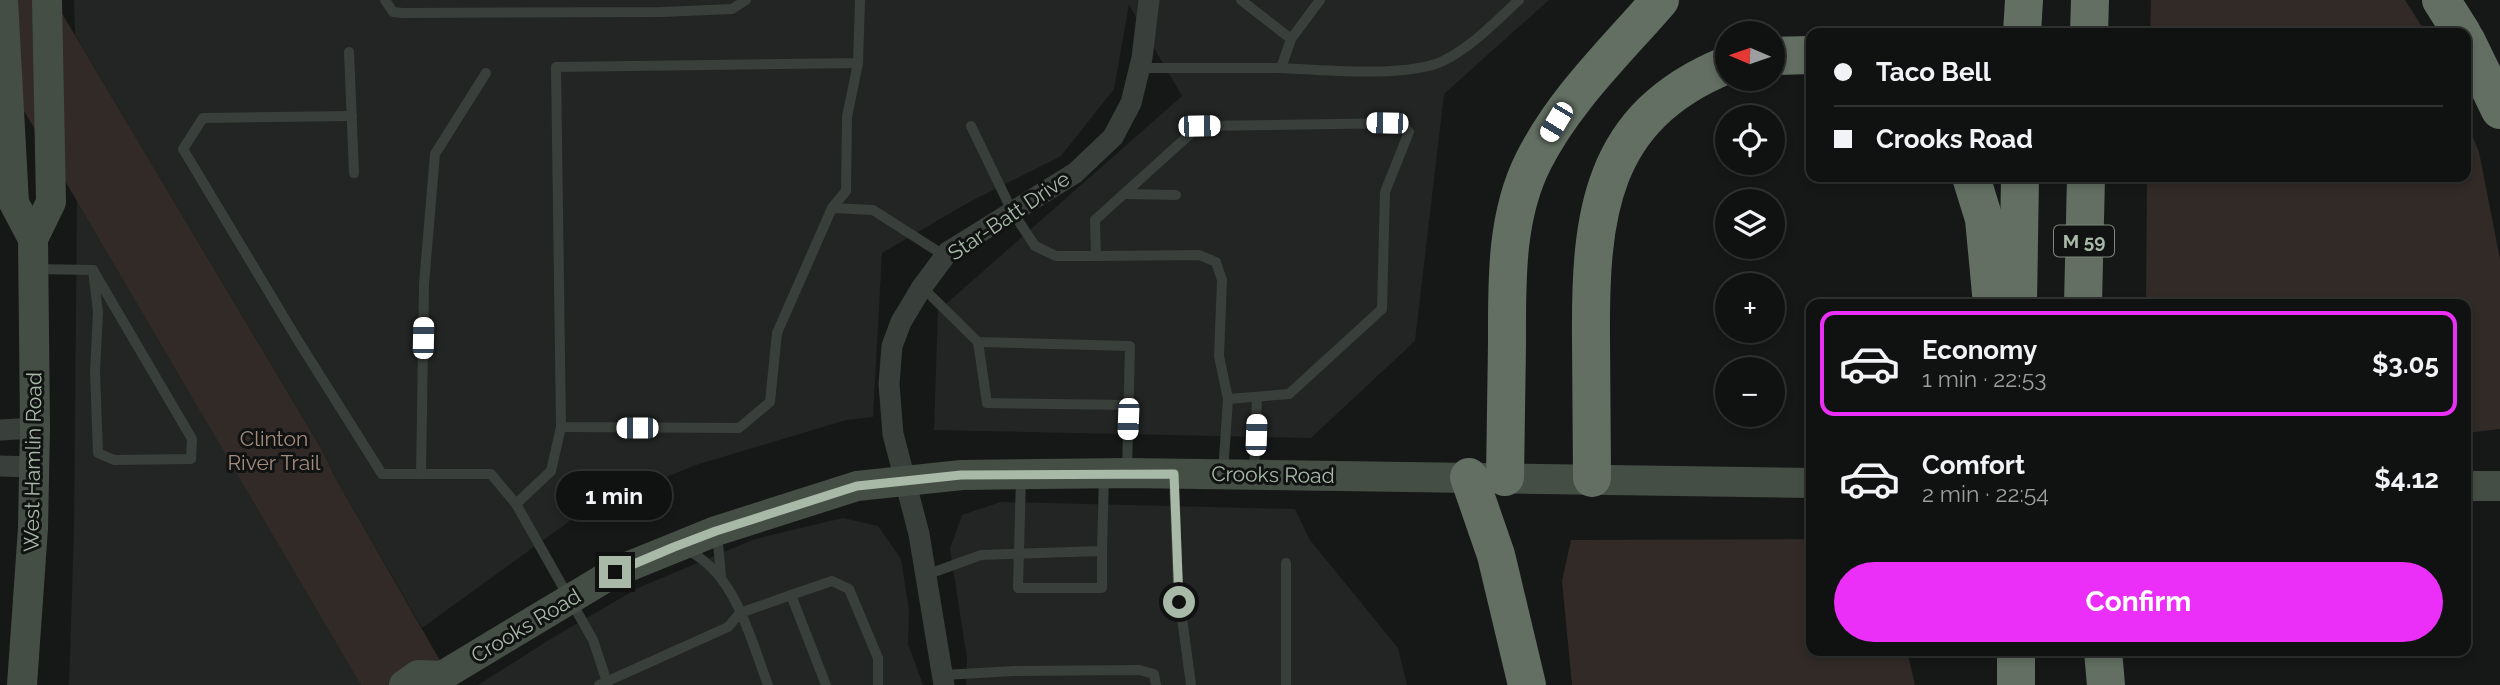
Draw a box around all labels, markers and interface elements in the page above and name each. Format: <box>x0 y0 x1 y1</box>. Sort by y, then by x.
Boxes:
north arrow <box>1715 21 1785 91</box>
map controls <box>1715 21 1785 427</box>
text: Taco Bell <box>1876 57 1991 87</box>
car <box>1537 99 1576 145</box>
button: locate <box>1715 105 1785 175</box>
car <box>1366 112 1409 134</box>
car <box>1178 115 1221 137</box>
text: Crooks Road <box>1876 124 2033 154</box>
street label: Star-Batt Drive <box>943 166 1074 265</box>
button: layers <box>1715 189 1785 259</box>
road number: M 59 <box>2054 226 2114 256</box>
button: + <box>1715 273 1785 343</box>
car <box>413 317 434 359</box>
icon: car <box>1838 332 1901 395</box>
text: Economy <box>1922 335 2037 365</box>
text: $3.05 <box>2372 349 2439 379</box>
button: − <box>1715 357 1785 427</box>
text: 1 min · 22:53 <box>1922 365 2046 392</box>
street label: West Hamlin Road <box>18 372 47 552</box>
car <box>1117 398 1140 440</box>
car <box>1245 414 1268 456</box>
car <box>617 418 659 439</box>
park label: Clinton River Trail <box>228 426 321 475</box>
icon: car <box>1838 447 1901 510</box>
text: Comfort <box>1922 450 2025 480</box>
street label: Crooks Road <box>1211 461 1335 488</box>
text: $4.12 <box>2374 464 2439 494</box>
callout: 1 min <box>557 470 673 520</box>
text: 2 min · 22:54 <box>1922 480 2049 507</box>
text: 1 min <box>585 482 643 509</box>
route end <box>599 556 631 588</box>
button: Confirm <box>1834 562 2443 642</box>
street label: Crooks Road <box>466 583 585 668</box>
route start <box>1163 586 1195 618</box>

